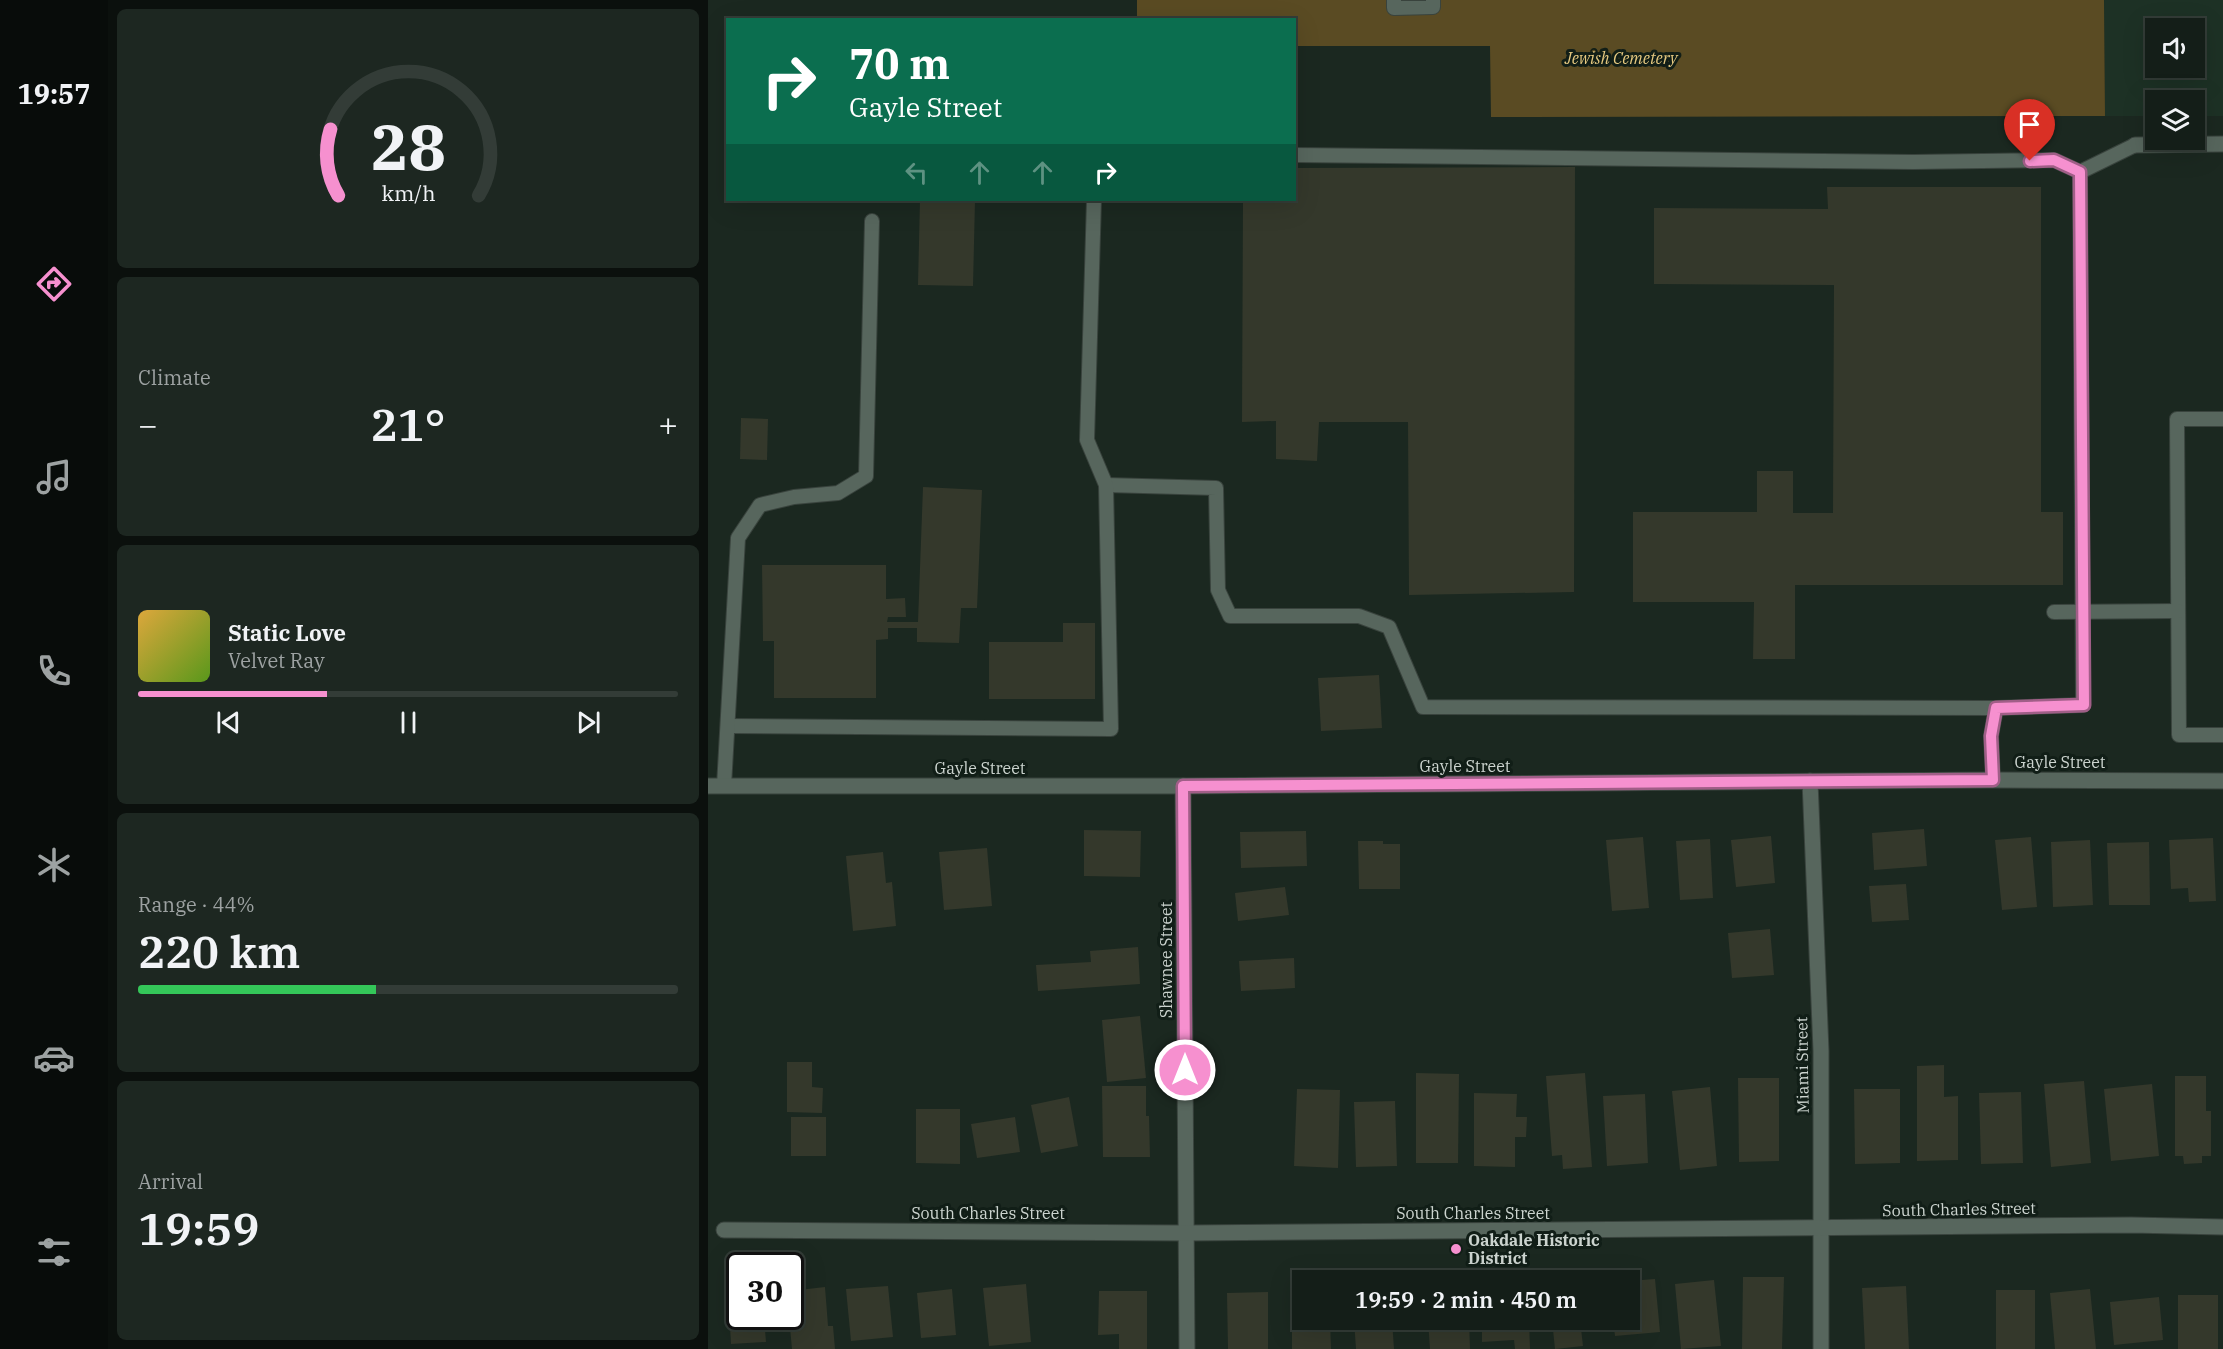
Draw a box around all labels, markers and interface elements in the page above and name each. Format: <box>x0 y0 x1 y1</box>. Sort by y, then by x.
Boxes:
map controls <box>2145 18 2205 150</box>
button: sound <box>2145 18 2205 78</box>
text: 70 m <box>849 36 950 91</box>
icon: right <box>750 42 828 120</box>
park label: Jewish Cemetery <box>1564 48 1679 68</box>
text: 19:57 <box>18 76 90 111</box>
text: Gayle Street <box>849 89 1002 124</box>
button: layers <box>2145 90 2205 150</box>
pin <box>2004 99 2055 161</box>
text: 28 <box>371 106 445 187</box>
icon: arrive <box>2013 108 2046 141</box>
icon: left <box>900 156 933 189</box>
icon: ahead <box>963 156 996 189</box>
icon: ahead <box>1026 156 1059 189</box>
icon: right <box>1089 156 1122 189</box>
text: km/h <box>381 179 435 207</box>
icon: directions <box>33 263 75 305</box>
text: Climate <box>138 364 211 391</box>
text: 21° <box>370 395 446 453</box>
text: − <box>138 403 158 446</box>
text: + <box>658 403 678 446</box>
icon: music <box>33 456 75 498</box>
text: Static Love <box>228 618 346 647</box>
text: Velvet Ray <box>228 647 325 674</box>
icon: phone <box>33 650 75 692</box>
icon: previous <box>212 706 245 739</box>
icon: pause <box>392 706 425 739</box>
icon: next <box>572 706 605 739</box>
street label: Gayle Street <box>2015 752 2106 772</box>
street label: Gayle Street <box>1420 756 1511 776</box>
street label: Gayle Street <box>935 758 1026 778</box>
icon: climate <box>33 844 75 886</box>
text: Range · 44% <box>138 891 255 918</box>
street label: Shawnee Street <box>1156 901 1176 1018</box>
text: 220 km <box>138 922 300 980</box>
street label: Miami Street <box>1791 1016 1813 1114</box>
icon: car <box>33 1037 75 1079</box>
position arrow <box>1153 1038 1217 1102</box>
text: Arrival <box>138 1168 203 1195</box>
street label: South Charles Street <box>1882 1198 2036 1220</box>
text: 19:59 <box>138 1199 259 1257</box>
street label: South Charles Street <box>911 1203 1065 1223</box>
street label: South Charles Street <box>1396 1203 1550 1223</box>
place label: Oakdale Historic District <box>1468 1230 1600 1268</box>
icon: filters <box>33 1231 75 1273</box>
marker: Oakdale Historic District <box>1449 1242 1463 1256</box>
speed limit sign: 30 <box>726 1252 804 1330</box>
text: 19:59 · 2 min · 450 m <box>1355 1285 1577 1314</box>

